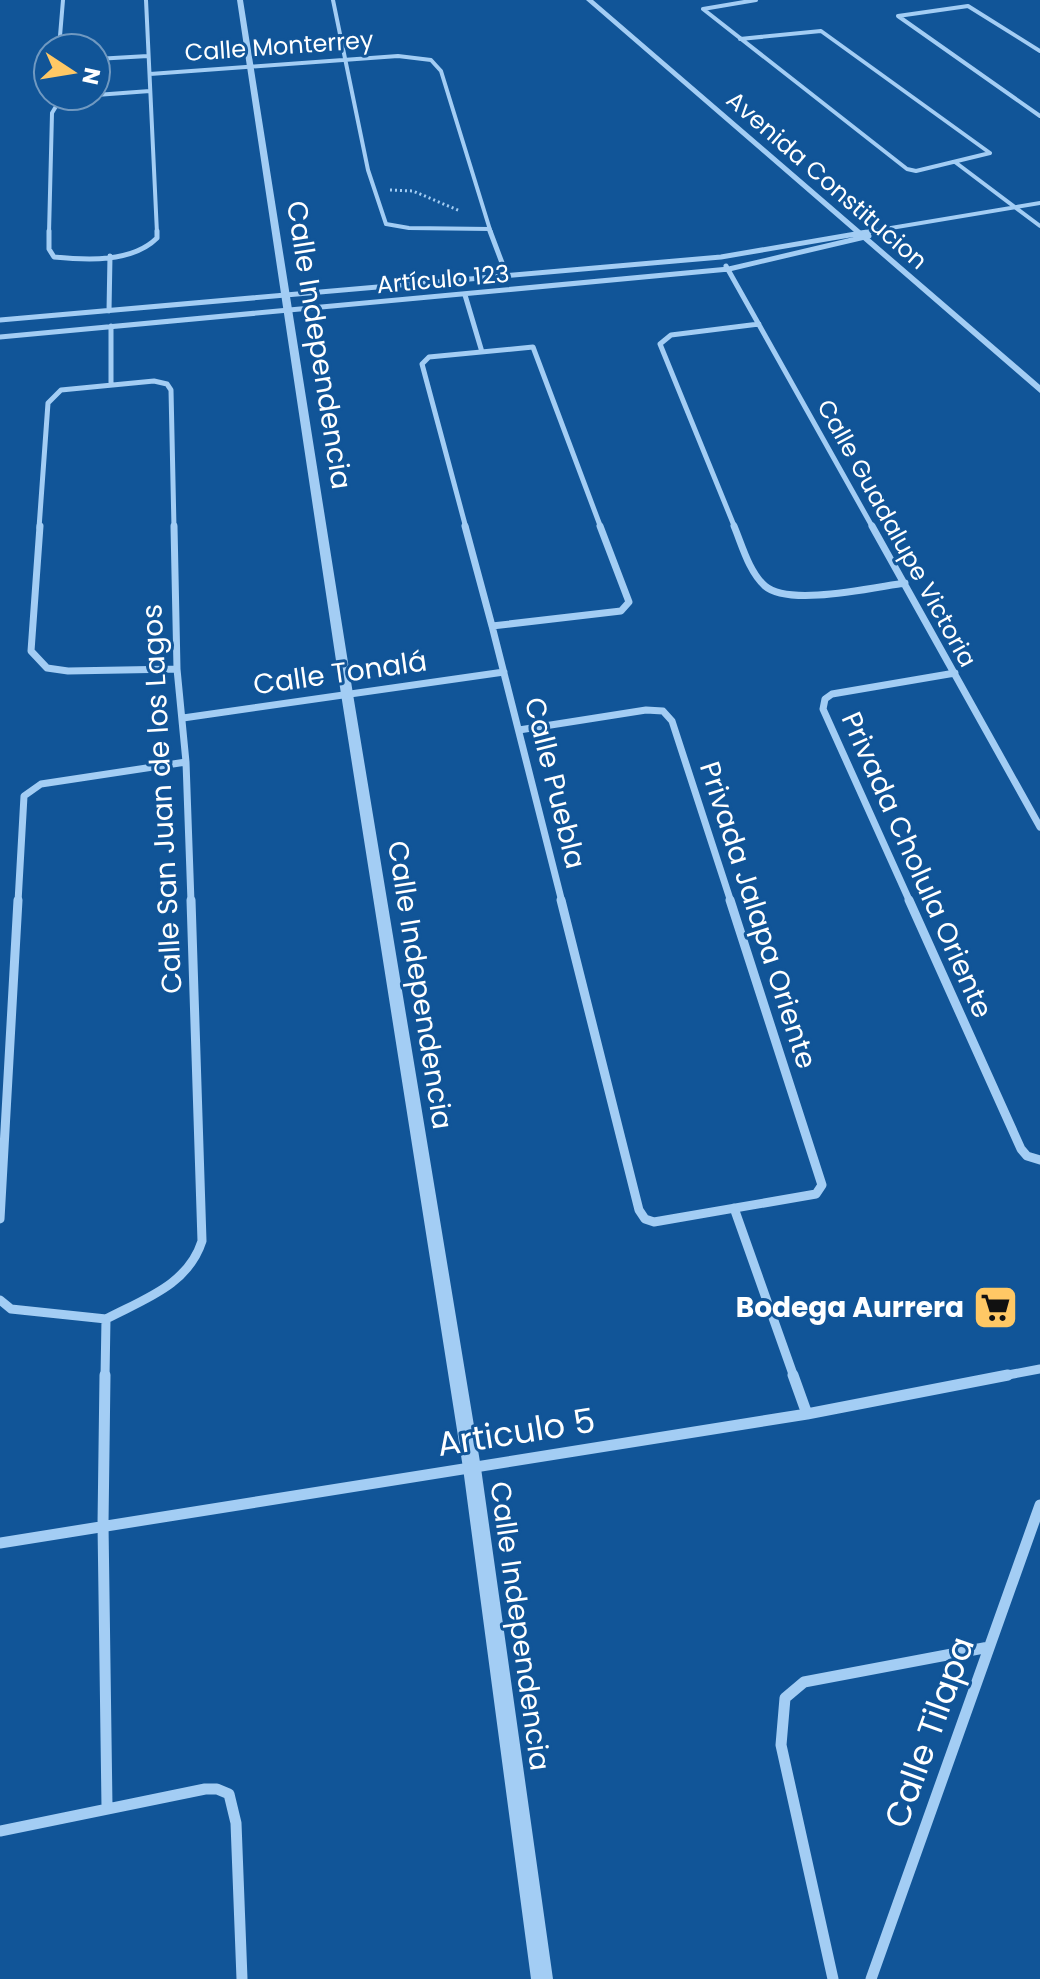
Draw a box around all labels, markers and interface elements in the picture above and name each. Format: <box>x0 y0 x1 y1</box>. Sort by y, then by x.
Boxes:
street label: Calle Monterrey <box>184 23 375 69</box>
north arrow <box>32 32 112 112</box>
text: N <box>74 65 108 87</box>
street label: Avenida Constitucion <box>719 83 935 277</box>
street label: Calle Independencia <box>277 198 361 492</box>
street label: Artículo 123 <box>375 257 511 301</box>
street label: Calle Guadalupe Victoria <box>810 393 984 673</box>
street label: Calle San Juan de los Lagos <box>132 603 192 995</box>
street label: Calle Tonalá <box>251 642 429 704</box>
street label: Calle Puebla <box>515 693 595 873</box>
street label: Privada Cholula Oriente <box>832 706 1002 1024</box>
street label: Privada Jalapa Oriente <box>690 757 826 1073</box>
street label: Calle Independencia <box>378 838 462 1132</box>
supermarket icon: Bodega Aurrera <box>971 1283 1019 1331</box>
place label: Bodega Aurrera <box>736 1288 964 1327</box>
street label: Articulo 5 <box>434 1396 598 1468</box>
street label: Calle Independencia <box>480 1479 560 1773</box>
street label: Calle Tilapa <box>872 1630 986 1834</box>

